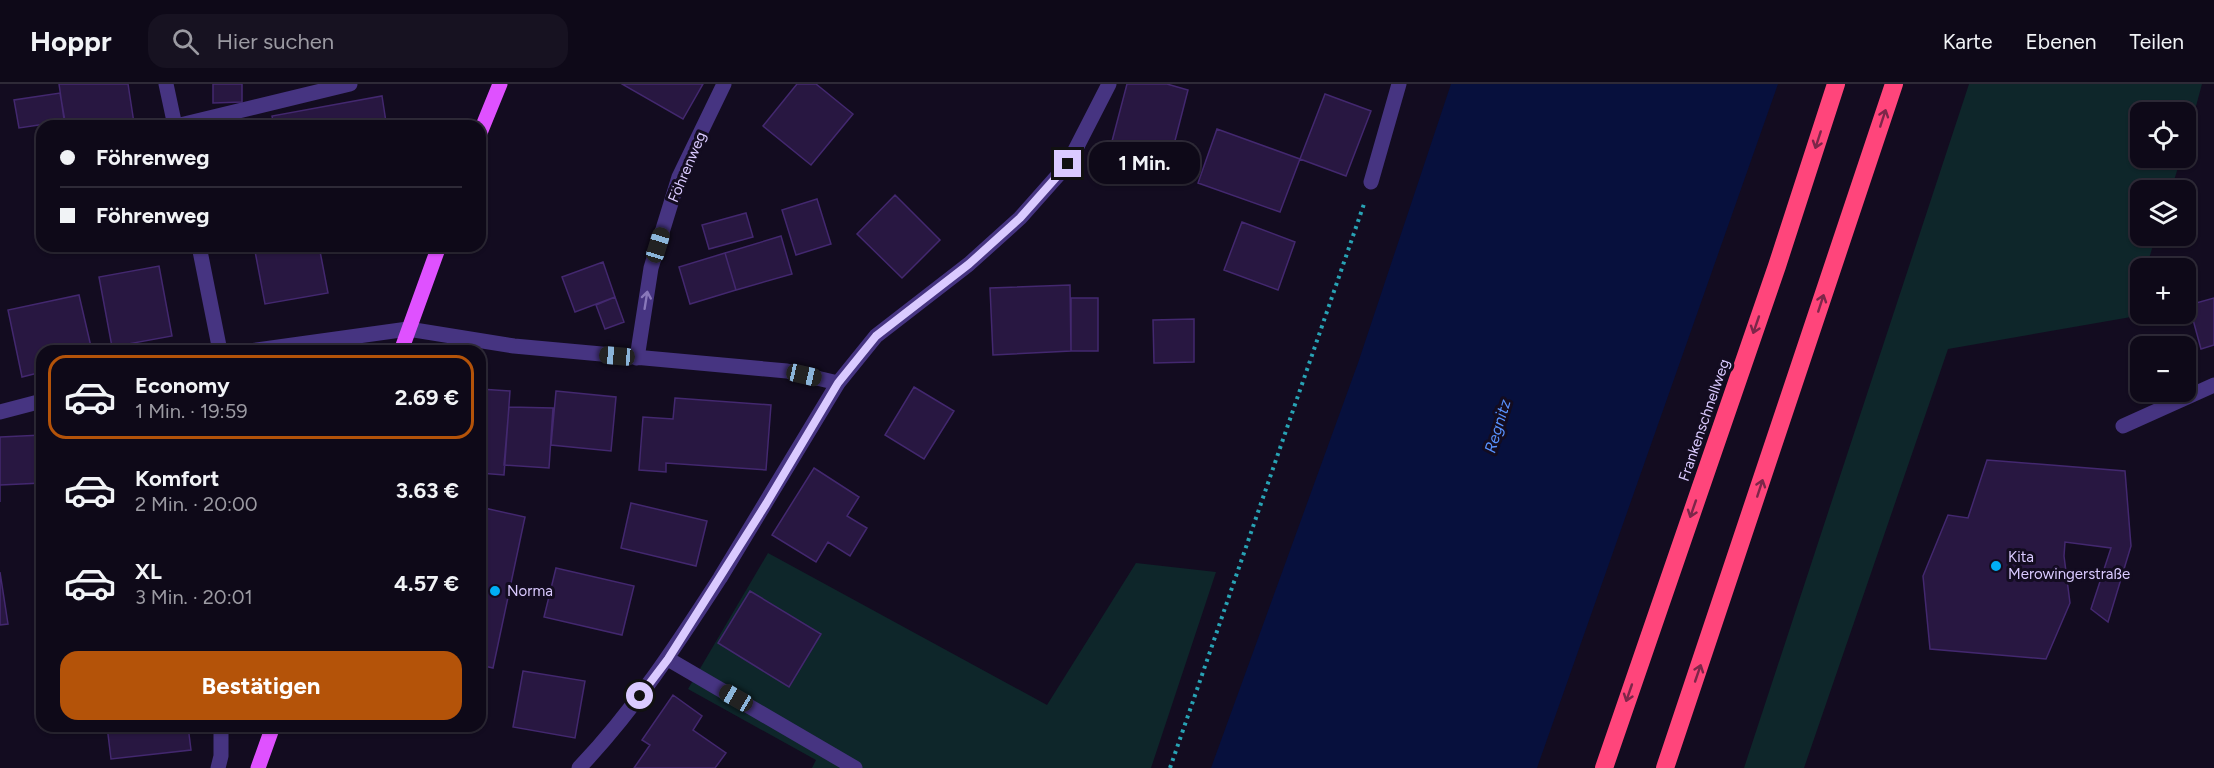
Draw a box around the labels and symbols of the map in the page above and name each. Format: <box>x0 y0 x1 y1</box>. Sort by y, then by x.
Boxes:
one-way arrow <box>1878 109 1889 128</box>
street label: Föhrenweg <box>664 129 710 205</box>
one-way arrow <box>1812 130 1823 149</box>
callout: 1 Min. <box>1089 143 1200 185</box>
route end <box>1054 150 1081 177</box>
car <box>644 225 672 265</box>
one-way arrow <box>641 291 652 310</box>
one-way arrow <box>1817 294 1828 313</box>
one-way arrow <box>1750 315 1761 333</box>
car <box>598 345 636 367</box>
street label: Frankenschnellweg <box>1675 357 1733 483</box>
car <box>784 362 824 388</box>
water label: Regnitz <box>1480 397 1515 455</box>
one-way arrow <box>1756 479 1767 498</box>
one-way arrow <box>1686 499 1697 518</box>
place label: Kita Merowingerstraße <box>2008 548 2130 583</box>
marker: Kita Merowingerstraße <box>1989 559 2003 573</box>
place label: Norma <box>507 582 553 600</box>
marker: Norma <box>488 584 502 598</box>
one-way arrow <box>1693 664 1704 683</box>
car <box>716 681 756 715</box>
route start <box>626 682 653 709</box>
one-way arrow <box>1623 683 1634 702</box>

